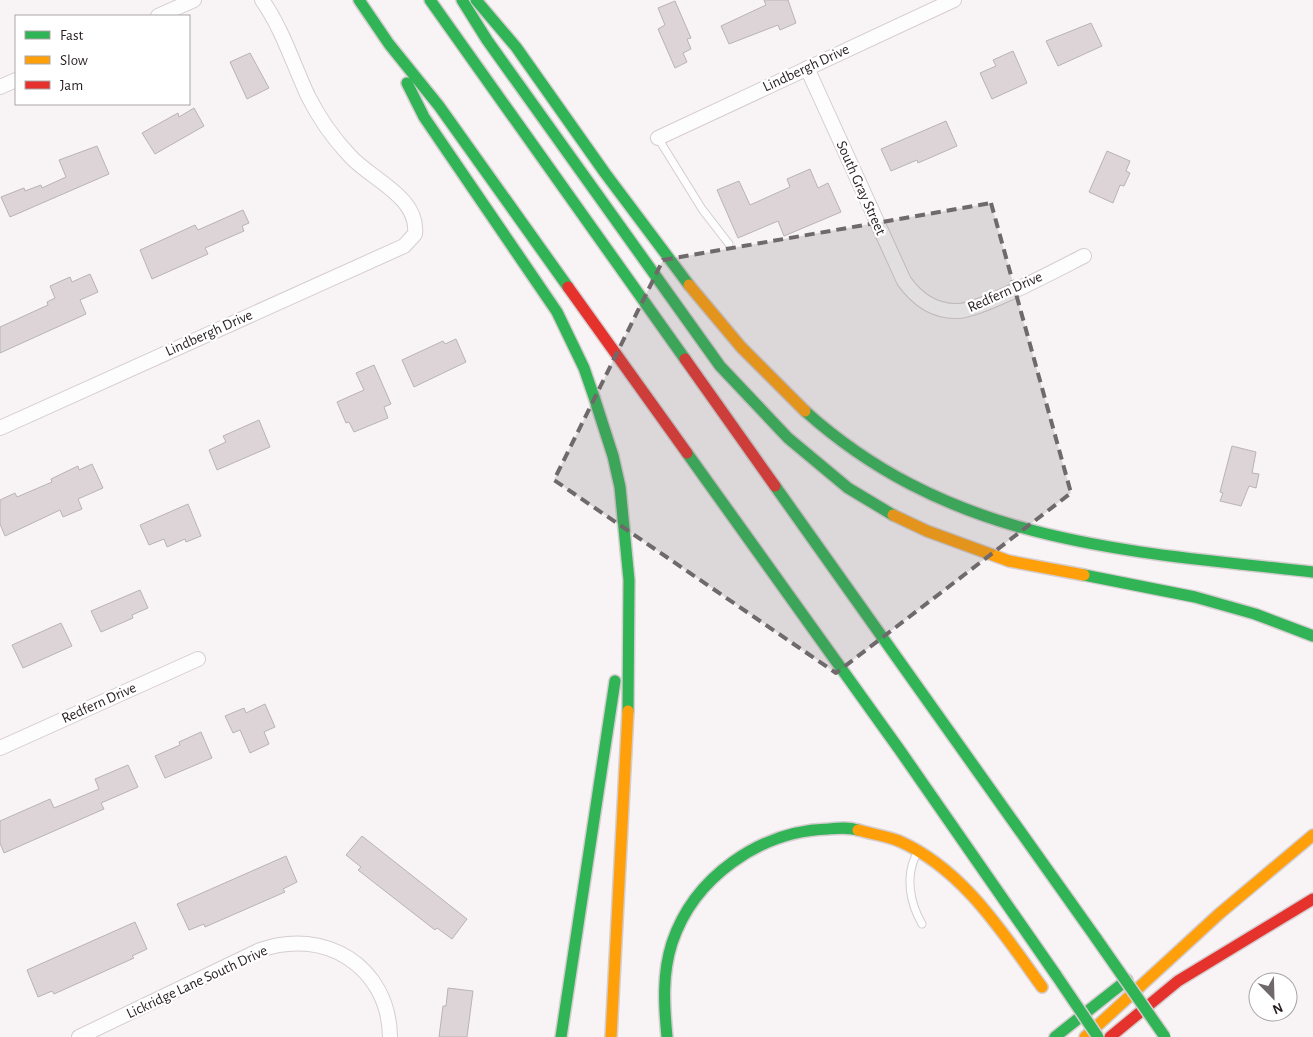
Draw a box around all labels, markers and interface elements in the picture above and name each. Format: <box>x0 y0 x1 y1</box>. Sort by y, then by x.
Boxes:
legend <box>15 15 190 105</box>
text: Fast <box>60 28 84 43</box>
street label: Lindbergh Drive <box>760 41 852 95</box>
text: Slow <box>60 53 88 68</box>
text: Jam <box>60 78 83 93</box>
street label: South Gray Street <box>834 139 889 237</box>
street label: Redfern Drive <box>965 269 1045 315</box>
street label: Lindbergh Drive <box>163 307 255 359</box>
street label: Redfern Drive <box>59 680 139 726</box>
street label: Lickridge Lane South Drive <box>124 943 270 1021</box>
north arrow <box>1248 972 1298 1022</box>
text: N <box>1270 1000 1285 1016</box>

